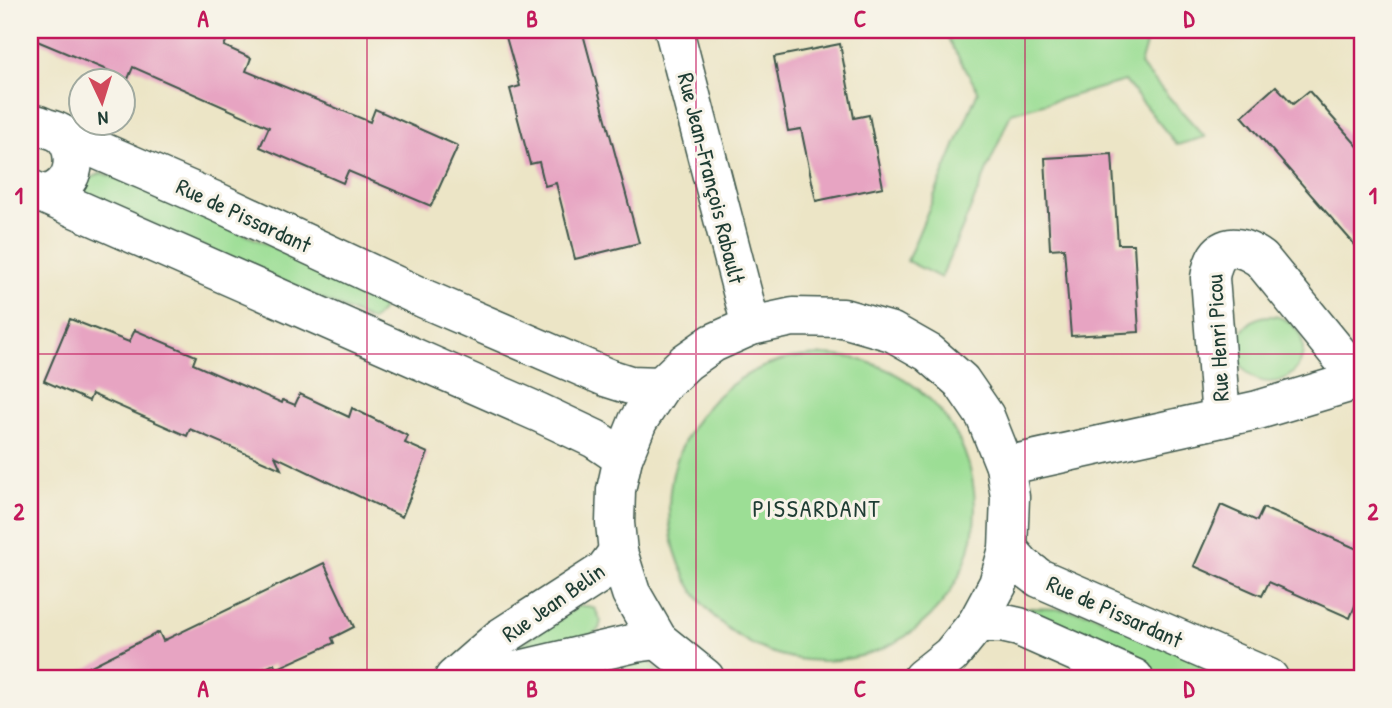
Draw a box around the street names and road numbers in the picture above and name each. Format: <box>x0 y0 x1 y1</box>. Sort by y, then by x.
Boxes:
street label: Rue Jean-François Rabault <box>671 69 753 288</box>
street label: Rue de Pissardant <box>171 170 318 260</box>
street label: Rue Henri Picou <box>1198 274 1236 402</box>
street label: Rue Jean Belin <box>495 555 611 649</box>
street label: Rue de Pissardant <box>1042 567 1189 655</box>

